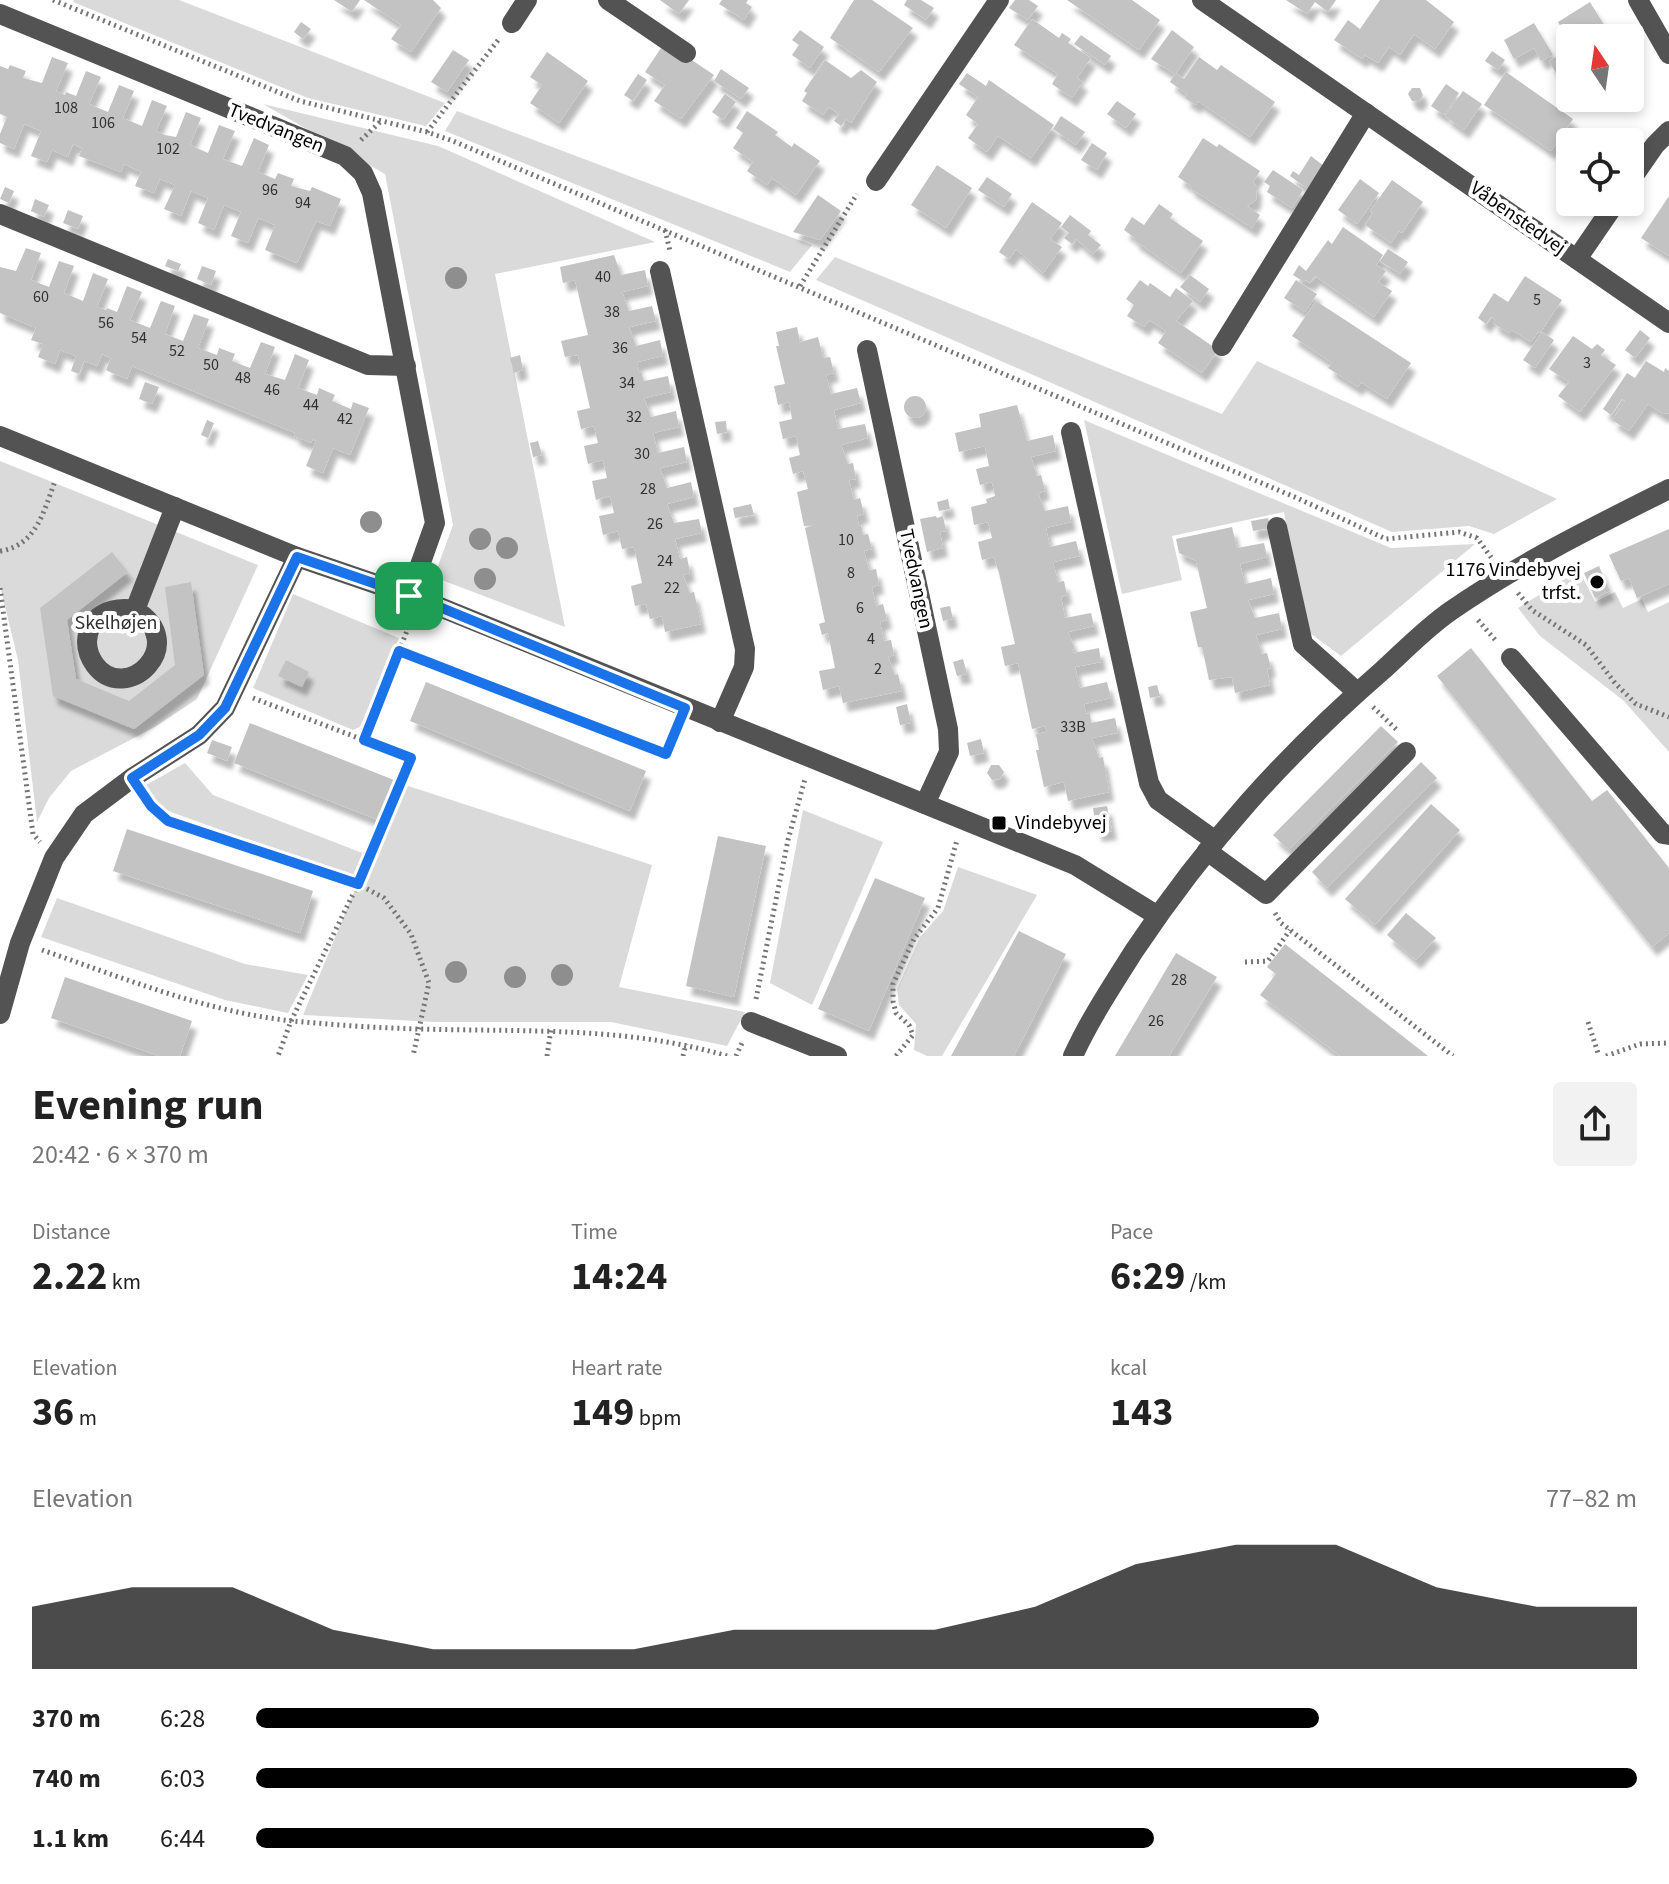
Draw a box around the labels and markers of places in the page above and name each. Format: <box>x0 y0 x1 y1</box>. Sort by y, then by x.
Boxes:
place label: 1176 Vindebyvej trfst. <box>1446 556 1581 607</box>
pin <box>375 562 443 630</box>
marker: 1176 Vindebyvej trfst. <box>1588 573 1606 591</box>
place label: Vindebyvej <box>1015 809 1107 837</box>
marker: Vindebyvej <box>990 814 1008 832</box>

